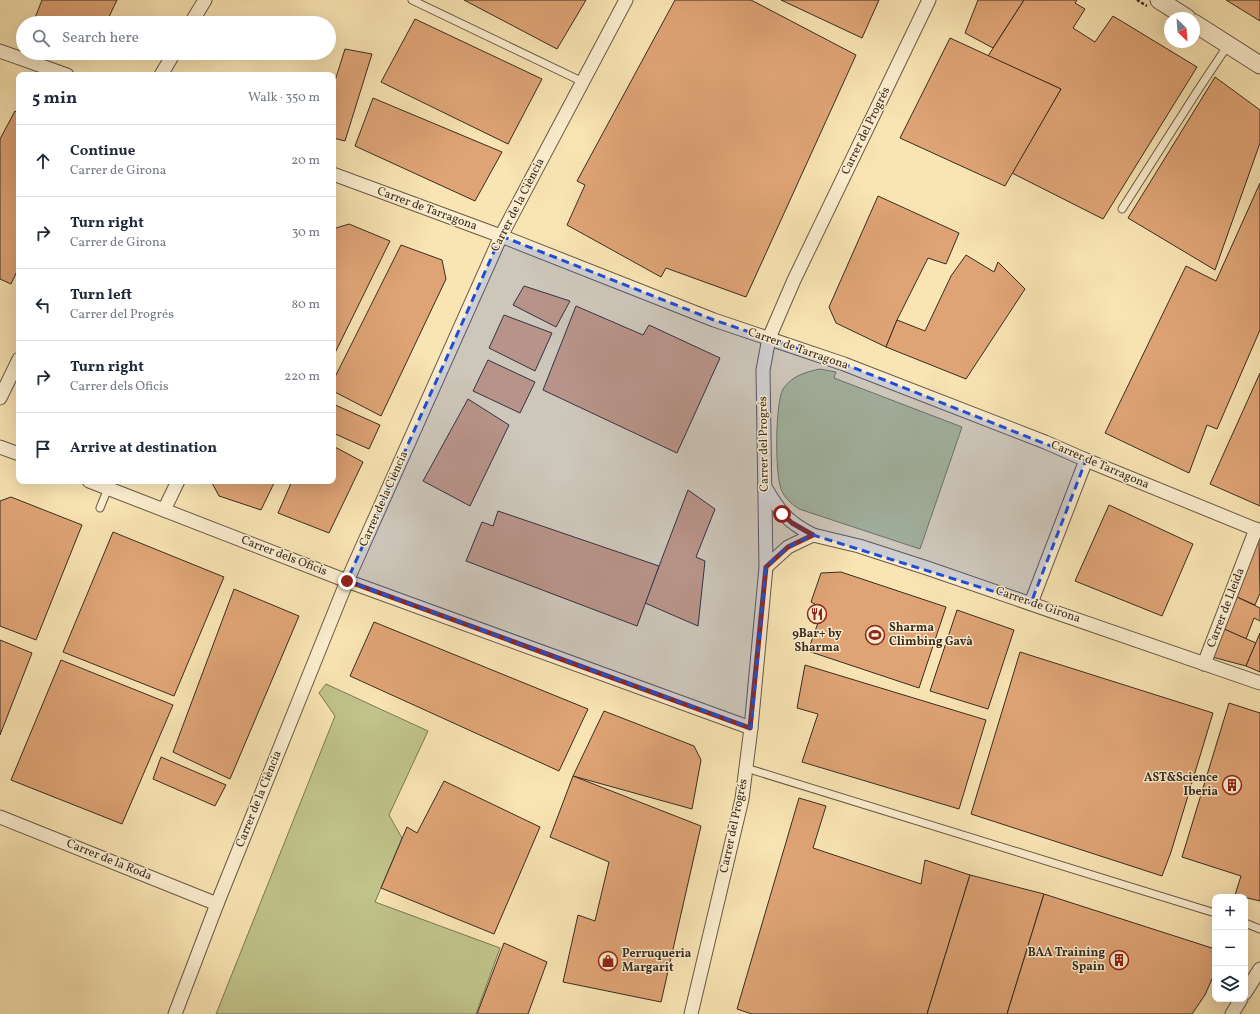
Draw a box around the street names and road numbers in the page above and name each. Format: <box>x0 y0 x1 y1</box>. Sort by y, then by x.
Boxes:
street label: Carrer del Progrés <box>838 84 894 178</box>
street label: Carrer de la Ciència <box>487 155 549 255</box>
street label: Carrer de Tarragona <box>375 183 479 235</box>
street label: Carrer de Tarragona <box>746 324 850 374</box>
street label: Carrer del Progrés <box>755 396 773 492</box>
street label: Carrer de Tarragona <box>1048 437 1152 493</box>
street label: Carrer de la Ciència <box>356 449 412 549</box>
street label: Carrer dels Oficis <box>239 532 329 580</box>
street label: Carrer de Lleida <box>1203 566 1249 650</box>
street label: Carrer de Girona <box>993 583 1083 627</box>
street label: Carrer de la Ciència <box>232 748 286 850</box>
street label: Carrer del Progrés <box>716 777 752 875</box>
street label: Carrer de la Roda <box>64 836 154 884</box>

